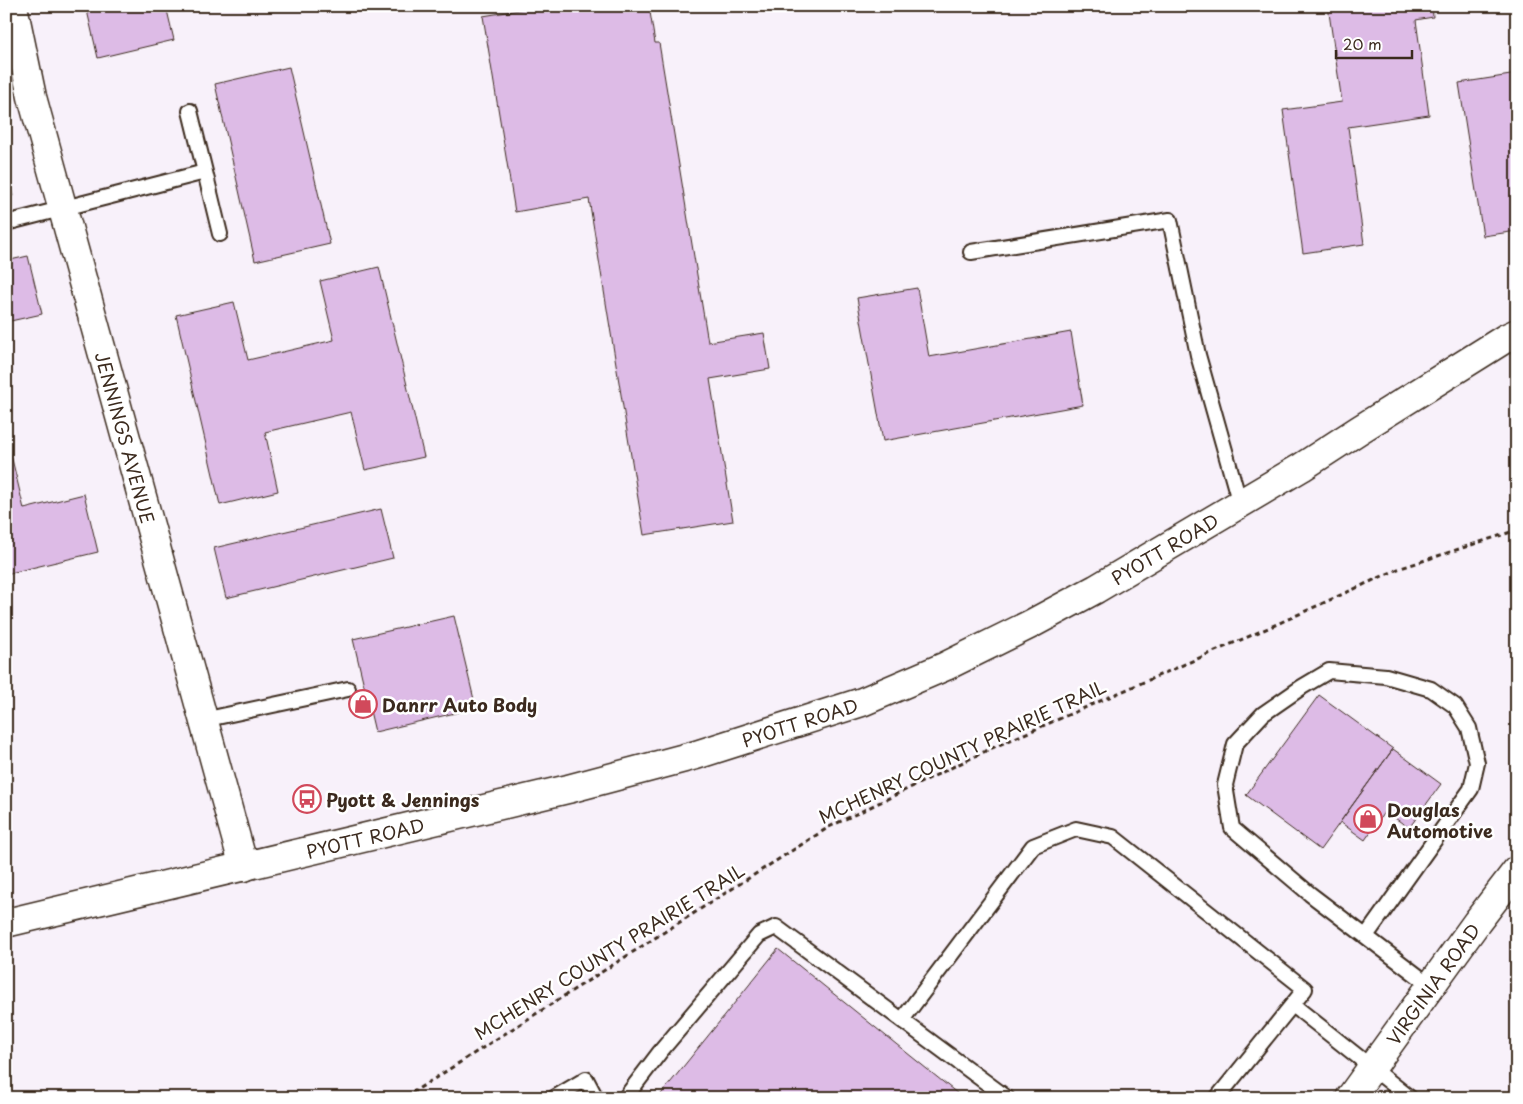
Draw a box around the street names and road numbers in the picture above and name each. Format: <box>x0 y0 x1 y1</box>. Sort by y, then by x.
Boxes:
street label: JENNINGS AVENUE <box>89 348 162 526</box>
street label: PYOTT ROAD <box>1106 506 1223 591</box>
street label: MCHENRY COUNTY PRAIRIE TRAIL <box>814 672 1110 830</box>
street label: PYOTT ROAD <box>738 691 861 753</box>
street label: PYOTT ROAD <box>303 810 427 865</box>
street label: MCHENRY COUNTY PRAIRIE TRAIL <box>469 856 750 1046</box>
street label: VIRGINIA ROAD <box>1379 917 1486 1050</box>

